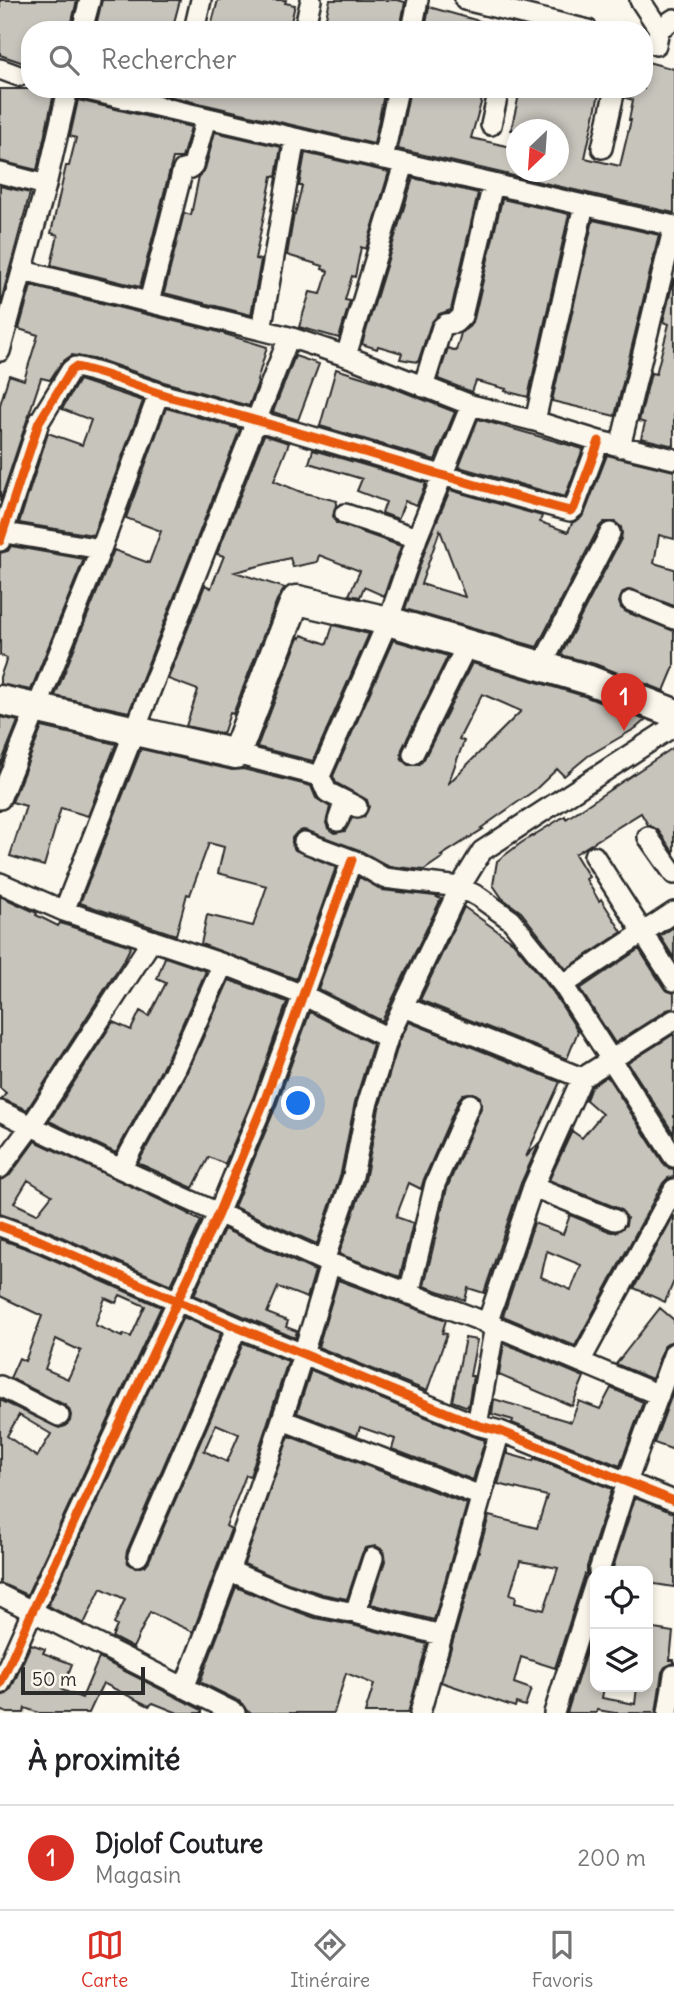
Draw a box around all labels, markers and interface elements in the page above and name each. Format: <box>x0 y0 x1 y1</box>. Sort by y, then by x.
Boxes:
search box <box>21 21 653 98</box>
icon: search <box>45 41 83 79</box>
text: Rechercher <box>101 43 237 76</box>
north arrow <box>506 119 569 182</box>
pin: 1 <box>601 673 647 731</box>
your location <box>281 1086 315 1120</box>
map controls <box>590 1566 653 1692</box>
button: locate <box>590 1566 653 1629</box>
button: layers <box>590 1629 653 1692</box>
scale bar <box>21 1664 145 1696</box>
text: 50 m <box>32 1667 77 1691</box>
text: À proximité <box>28 1740 180 1778</box>
text: Djolof Couture <box>95 1827 263 1860</box>
text: 1 <box>46 1843 56 1872</box>
text: 200 m <box>577 1843 646 1872</box>
text: Magasin <box>95 1860 181 1889</box>
tab: Carte <box>81 1926 128 1992</box>
tab: Itinéraire <box>290 1926 370 1992</box>
tab: Favoris <box>532 1926 593 1992</box>

